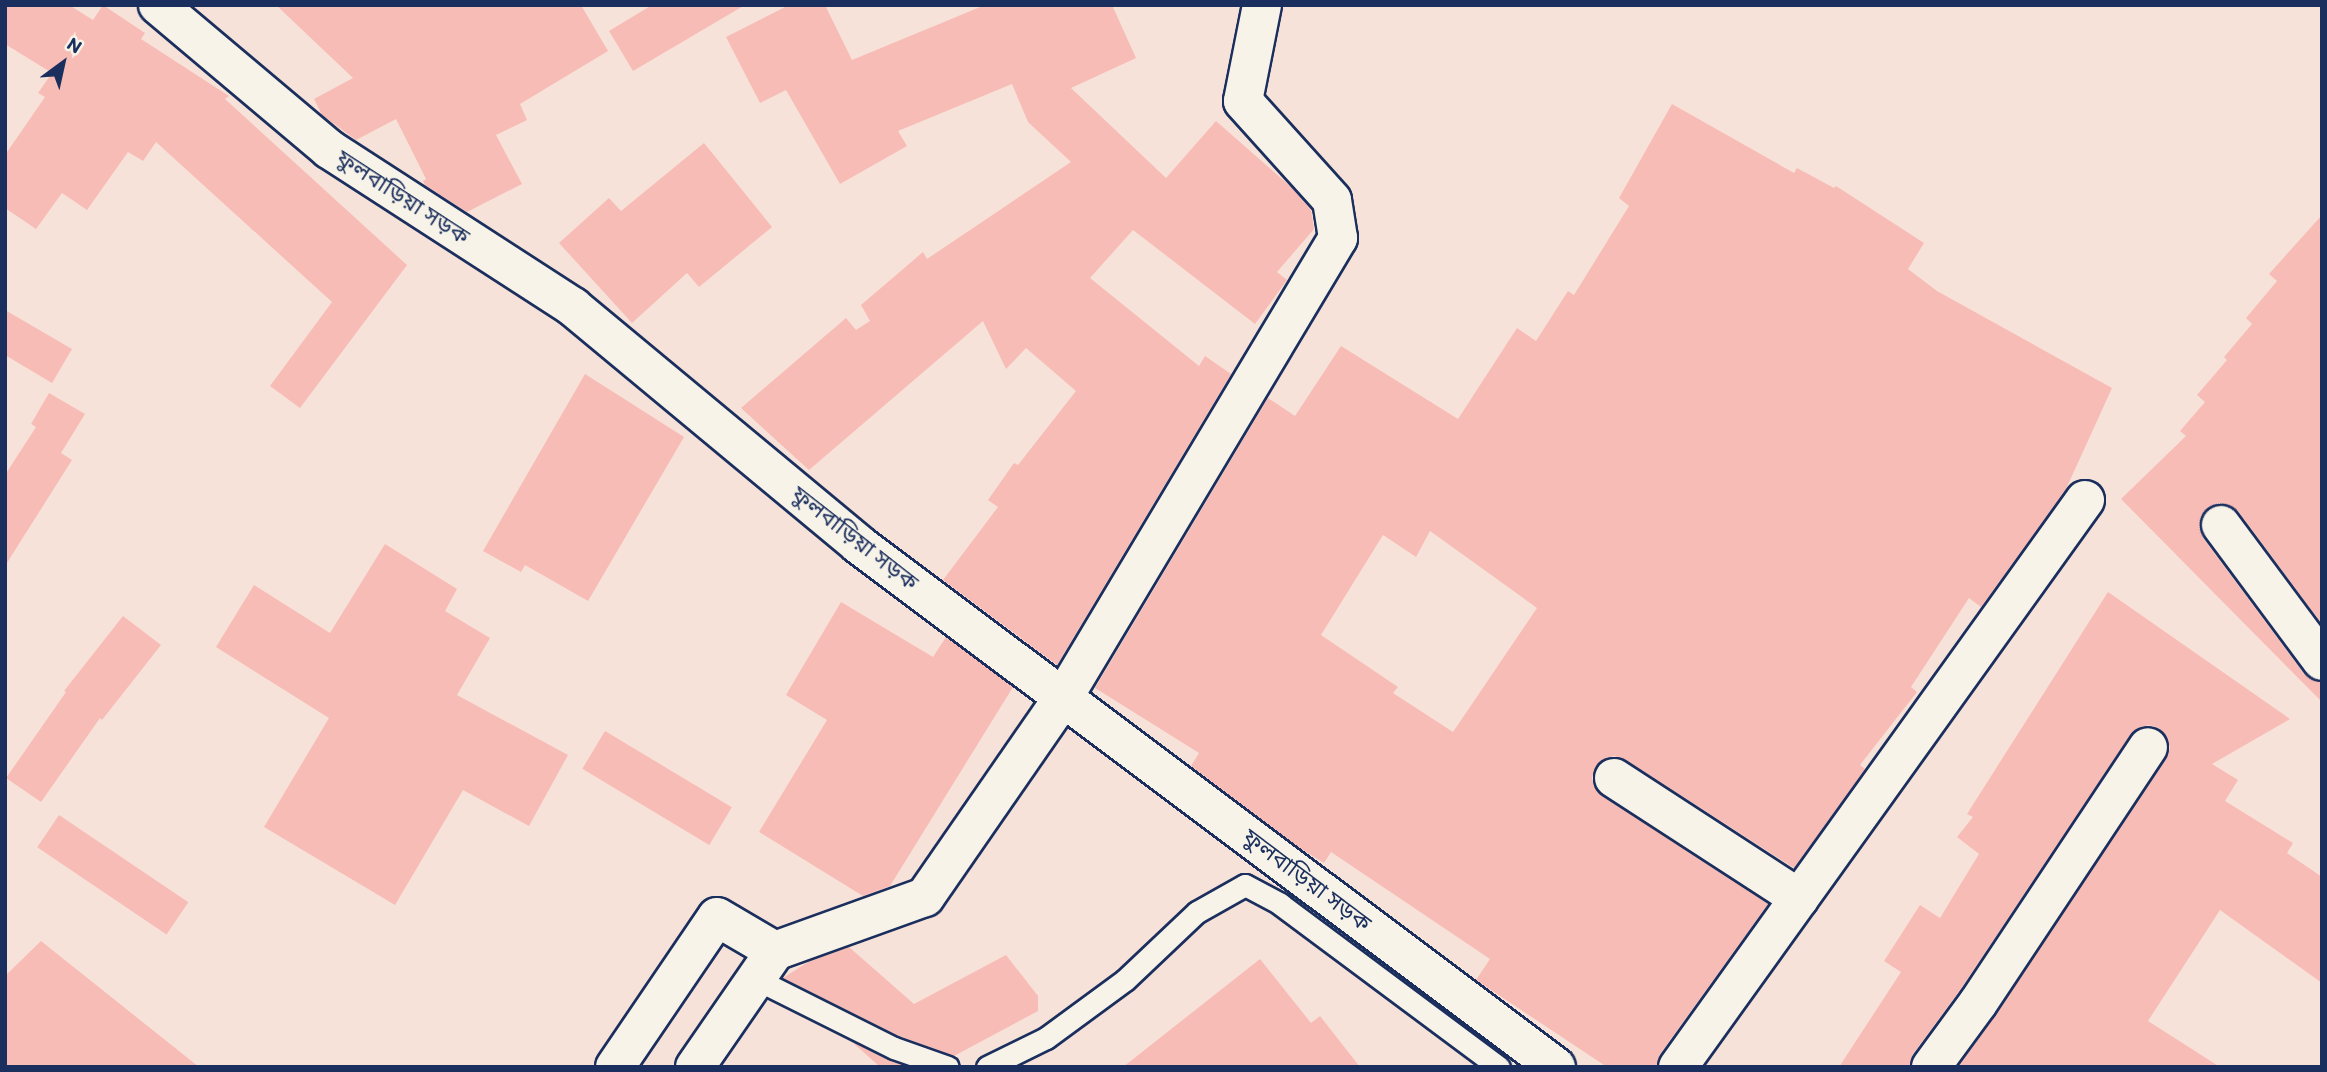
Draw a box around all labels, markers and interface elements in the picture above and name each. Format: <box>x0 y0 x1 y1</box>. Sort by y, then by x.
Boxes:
north arrow <box>28 28 98 98</box>
text: N <box>63 32 86 58</box>
street label: ফুলবাড়িয়া সড়ক <box>331 144 475 250</box>
street label: ফুলবাড়িয়া সড়ক <box>786 480 924 596</box>
street label: ফুলবাড়িয়া সড়ক <box>1237 823 1377 937</box>

